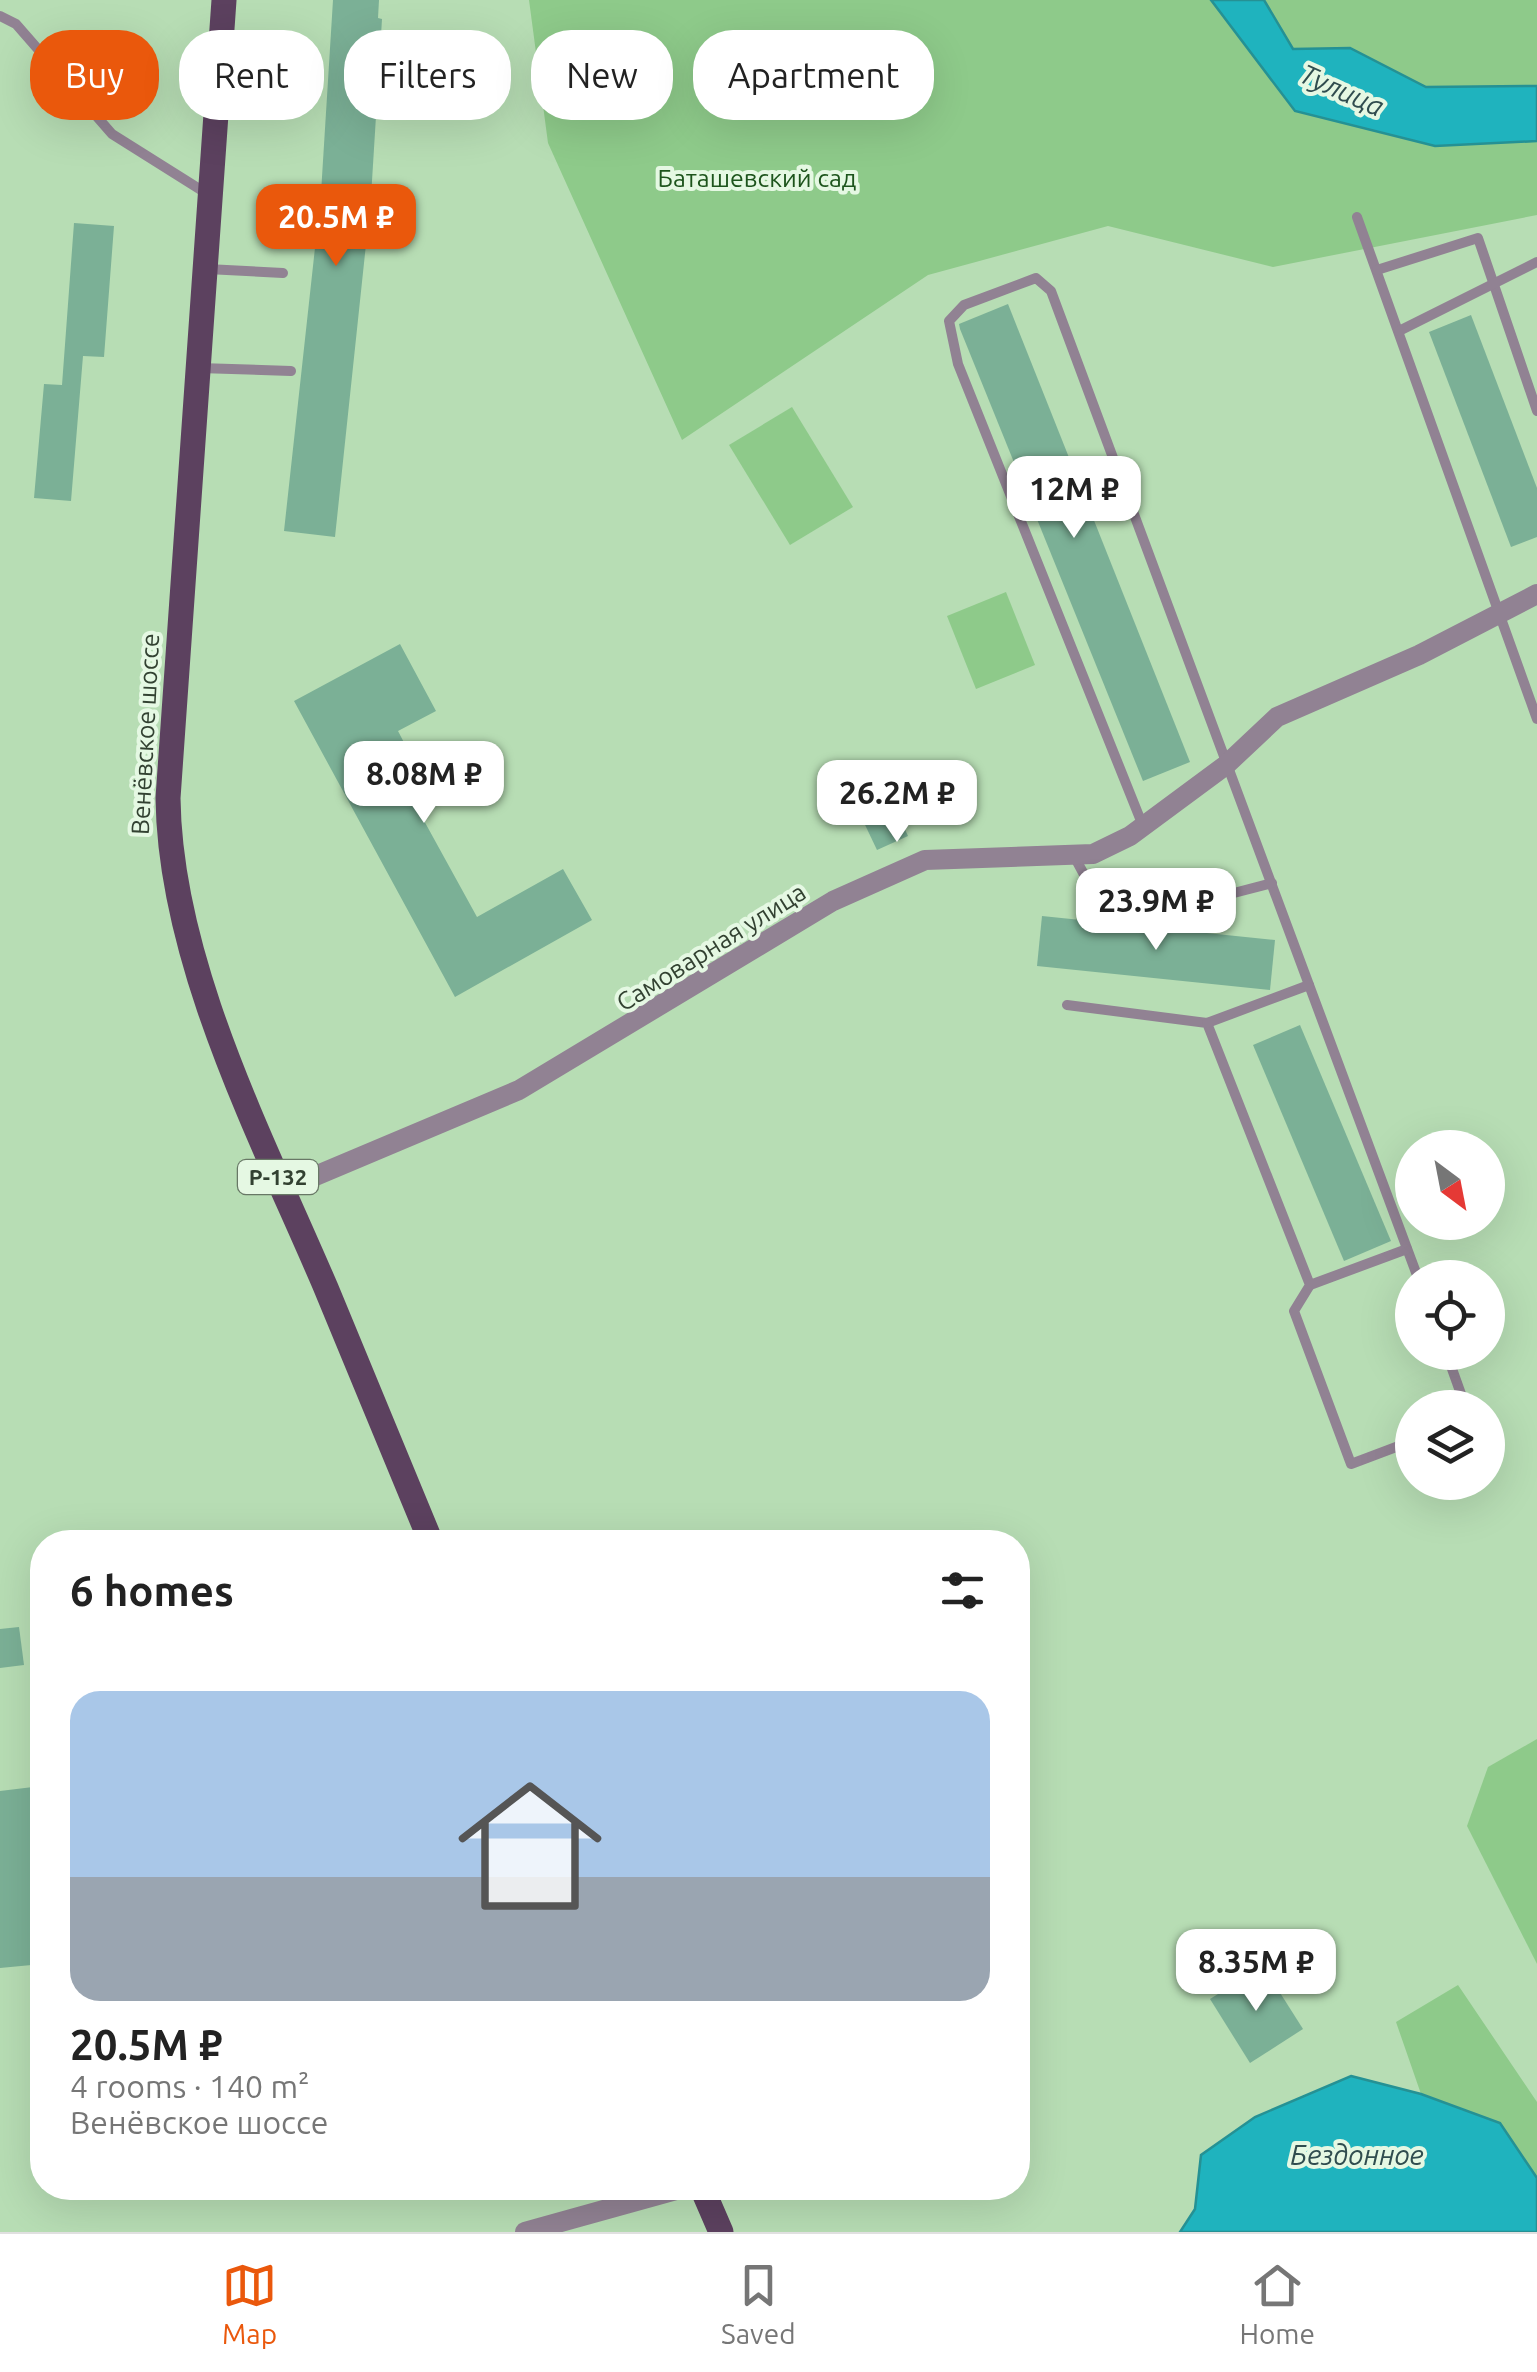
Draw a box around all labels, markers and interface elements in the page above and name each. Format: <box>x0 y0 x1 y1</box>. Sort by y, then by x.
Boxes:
chip: Buy <box>30 30 159 120</box>
chip: Rent <box>179 30 324 120</box>
chip: Filters <box>344 30 511 120</box>
chip: New <box>531 30 673 120</box>
chip: Apartment <box>693 30 934 120</box>
water label: Тулица <box>1295 57 1389 122</box>
park label: Баташевский сад <box>657 164 857 192</box>
pin: 20.5M ₽ <box>244 184 428 269</box>
text: 20.5M ₽ <box>278 198 394 234</box>
pin: 12M ₽ <box>1004 456 1144 541</box>
text: 12M ₽ <box>1029 470 1119 506</box>
street label: Венёвское шоссе <box>126 632 164 836</box>
pin: 8.08M ₽ <box>332 741 516 826</box>
text: 8.08M ₽ <box>366 755 482 791</box>
pin: 26.2M ₽ <box>805 760 989 845</box>
text: 26.2M ₽ <box>839 774 955 810</box>
pin: 23.9M ₽ <box>1064 868 1248 953</box>
street label: Самоварная улица <box>611 878 811 1016</box>
text: 23.9M ₽ <box>1098 882 1214 918</box>
north arrow <box>1395 1130 1505 1240</box>
map controls <box>1395 1130 1505 1500</box>
road number: Р-132 <box>238 1160 318 1194</box>
button: locate <box>1395 1260 1505 1370</box>
button: layers <box>1395 1390 1505 1500</box>
icon: filters <box>935 1563 990 1618</box>
text: 6 homes <box>70 1567 234 1614</box>
icon: home <box>440 1756 620 1936</box>
pin: 8.35M ₽ <box>1164 1929 1348 2014</box>
text: 8.35M ₽ <box>1198 1943 1314 1979</box>
text: 20.5M ₽ <box>70 2021 222 2068</box>
text: 4 rooms · 140 m² <box>70 2068 310 2104</box>
text: Венёвское шоссе <box>70 2104 329 2140</box>
water label: Бездонное <box>1290 2139 1424 2170</box>
tab: Map <box>222 2258 277 2349</box>
tab: Saved <box>721 2258 796 2349</box>
tab: Home <box>1239 2258 1315 2349</box>

